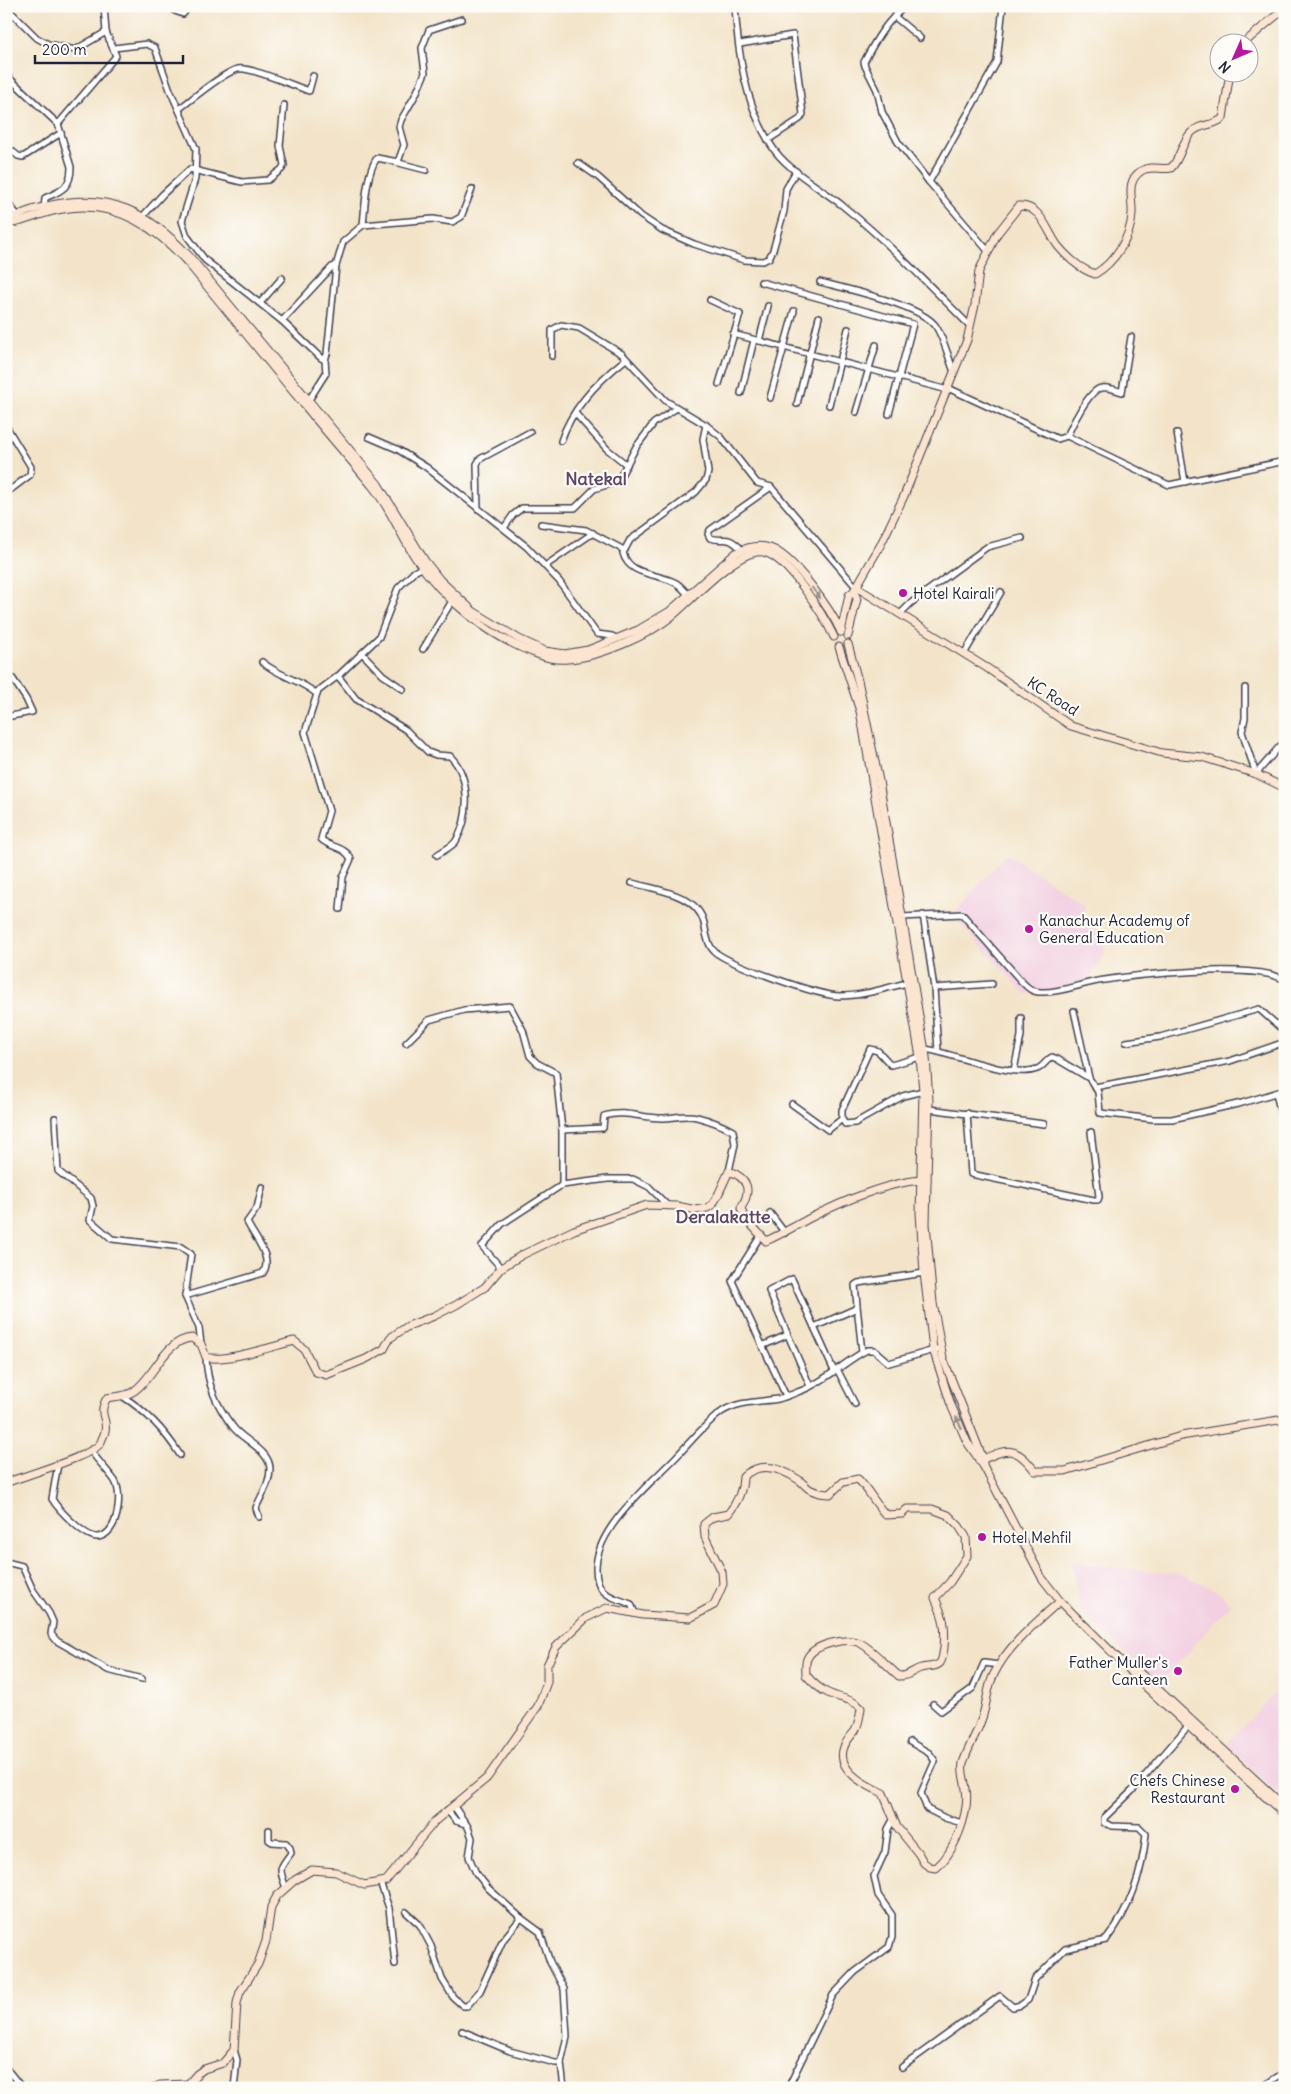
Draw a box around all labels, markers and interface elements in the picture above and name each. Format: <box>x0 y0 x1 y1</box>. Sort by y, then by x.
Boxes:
scale bar <box>35 32 182 64</box>
north arrow <box>1208 32 1258 82</box>
text: 200 m <box>42 40 87 59</box>
text: N <box>1215 57 1235 77</box>
district label: Natekal <box>565 467 627 490</box>
place label: Hotel Kairali <box>913 584 994 603</box>
one-way arrow <box>811 586 822 599</box>
marker: Hotel Kairali <box>897 587 909 599</box>
street label: KC Road <box>1024 672 1082 720</box>
place label: Kanachur Academy of General Education <box>1039 911 1191 947</box>
marker: Kanachur Academy of General Education <box>1023 923 1035 935</box>
district label: Deralakatte <box>675 1205 771 1228</box>
one-way arrow <box>955 1416 963 1430</box>
place label: Hotel Mehfil <box>992 1528 1071 1547</box>
marker: Hotel Mehfil <box>976 1531 988 1543</box>
place label: Father Muller's Canteen <box>1069 1653 1168 1689</box>
marker: Father Muller's Canteen <box>1172 1665 1184 1677</box>
place label: Chefs Chinese Restaurant <box>1130 1771 1225 1807</box>
marker: Chefs Chinese Restaurant <box>1229 1783 1241 1795</box>

